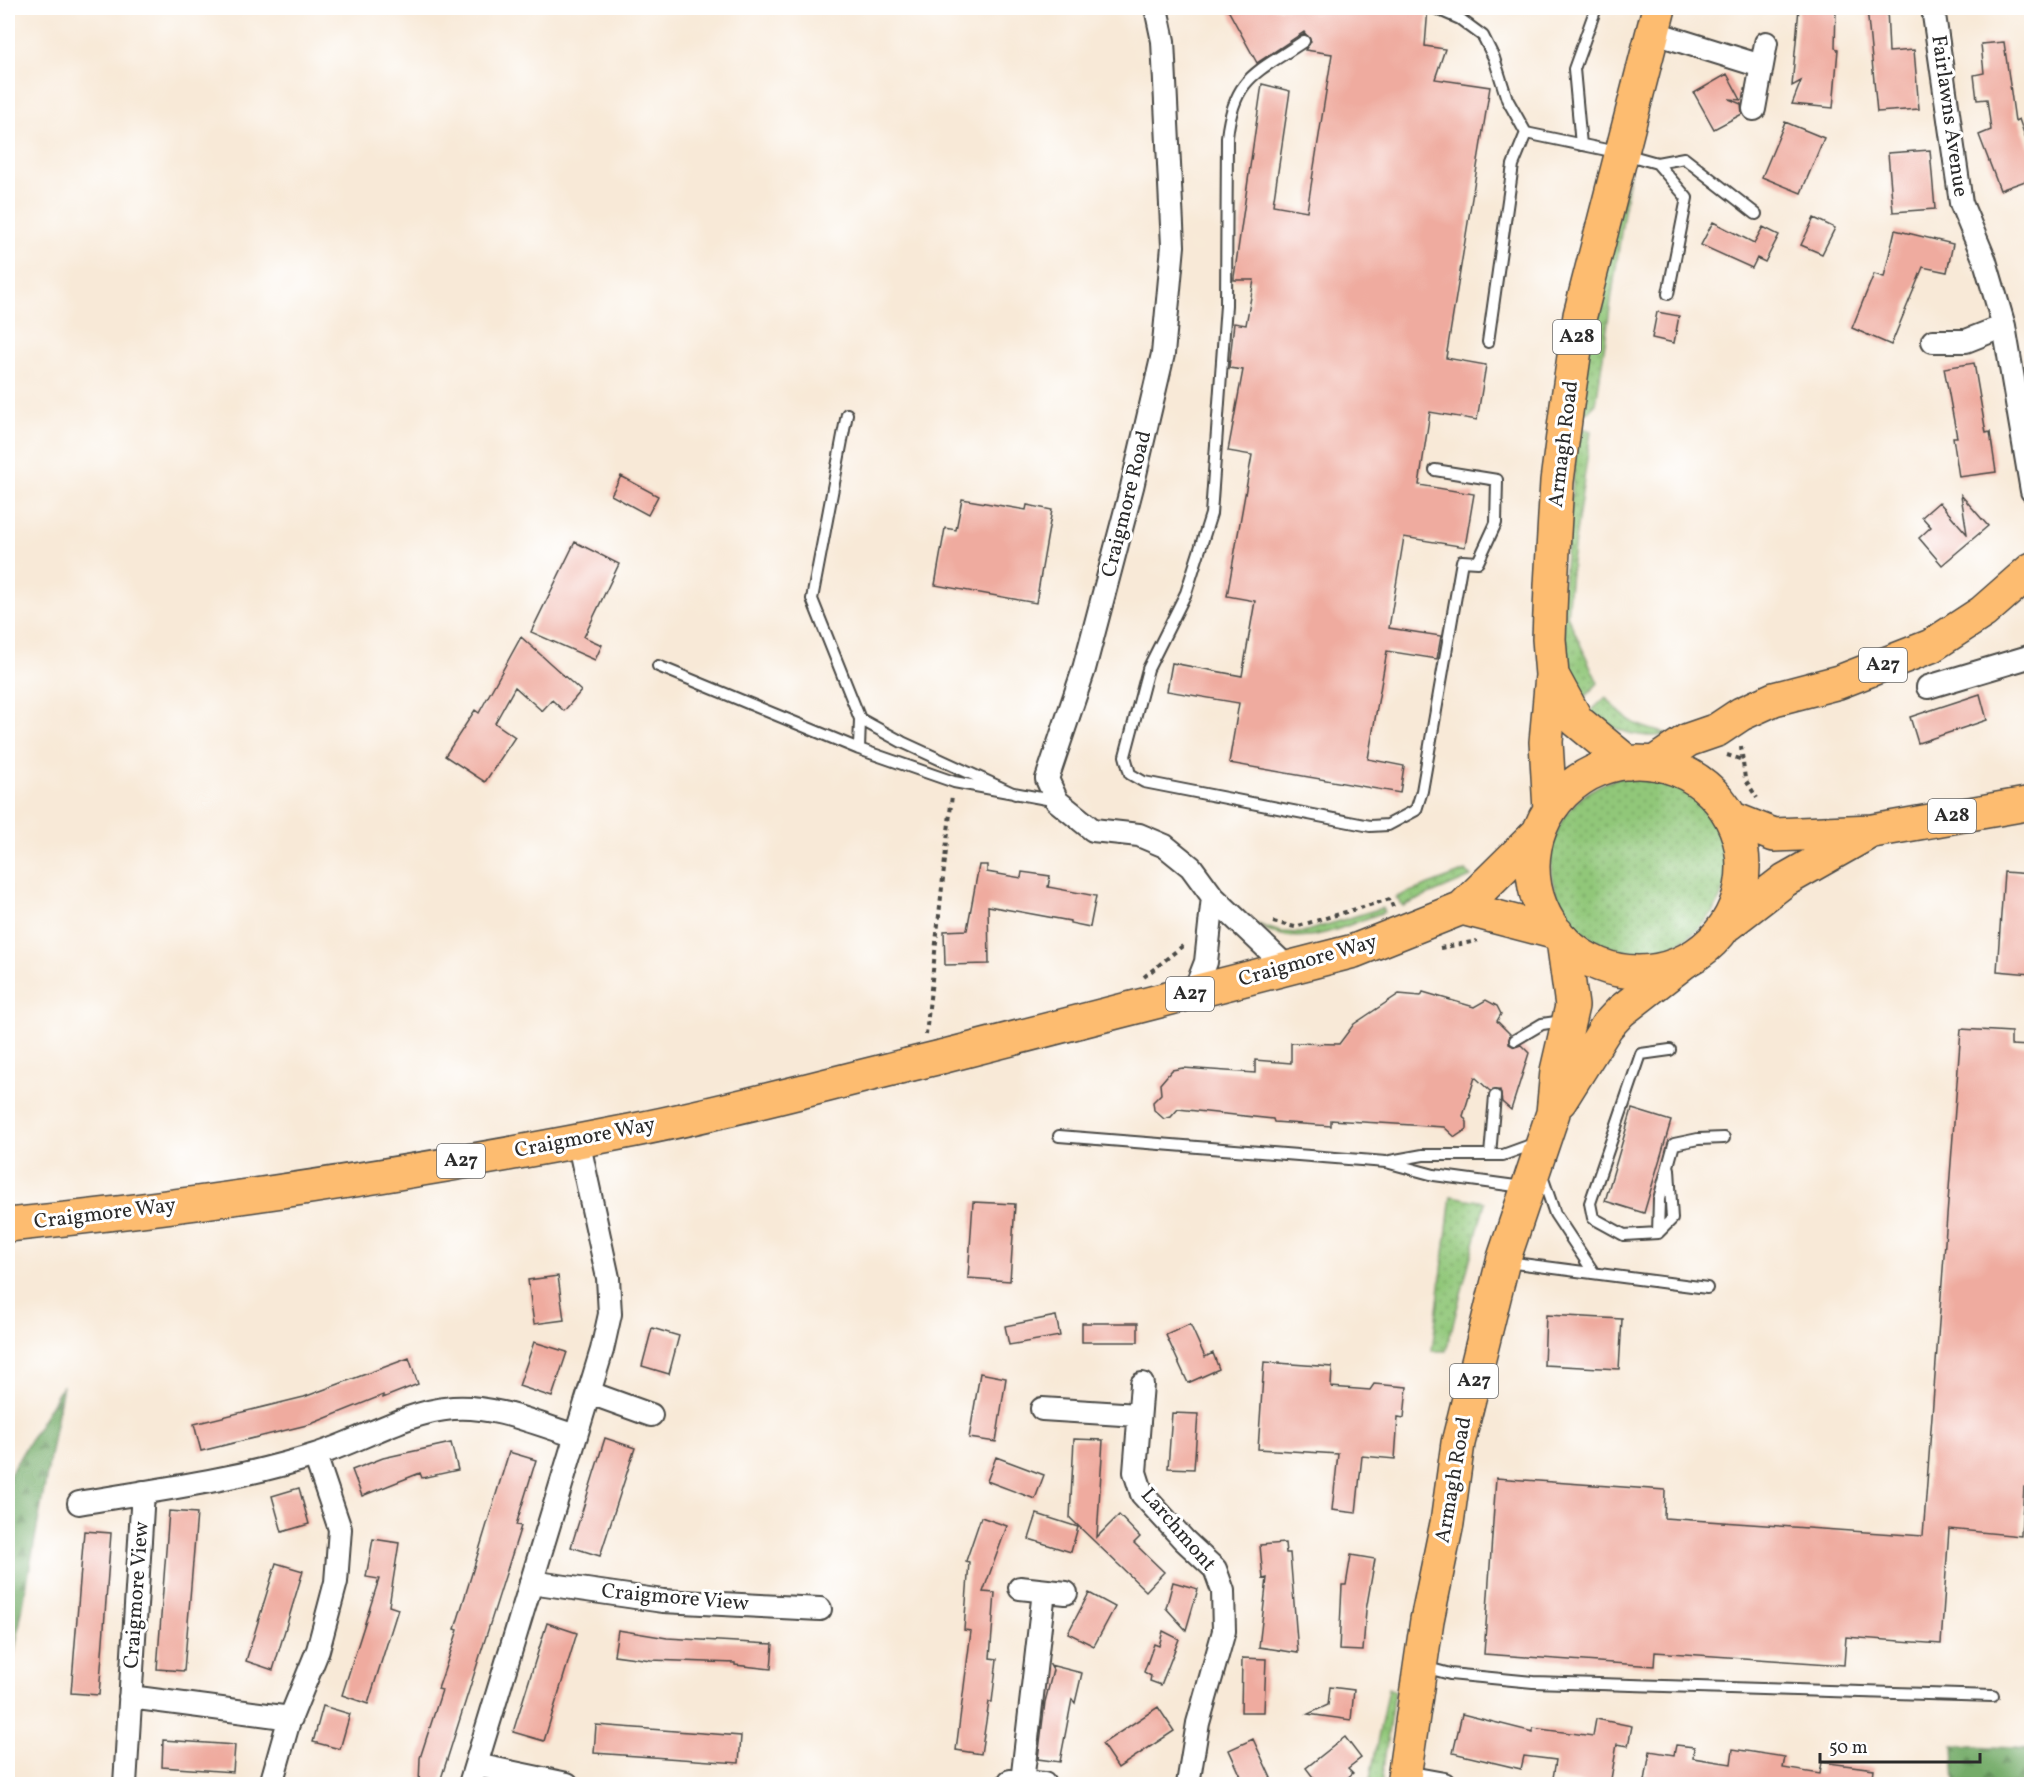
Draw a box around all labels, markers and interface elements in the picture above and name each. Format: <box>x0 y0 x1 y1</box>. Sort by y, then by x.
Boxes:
street label: Fairlawns Avenue <box>1923 33 1975 199</box>
road number: A28 <box>1553 320 1601 354</box>
street label: Armagh Road <box>1542 379 1586 509</box>
street label: Craigmore Road <box>1095 428 1159 580</box>
road number: A27 <box>1859 648 1907 682</box>
road number: A28 <box>1928 799 1976 833</box>
street label: Craigmore Way <box>1235 927 1381 995</box>
road number: A27 <box>1166 977 1214 1011</box>
street label: Craigmore Way <box>512 1110 659 1166</box>
road number: A27 <box>437 1144 485 1178</box>
street label: Craigmore Way <box>32 1191 178 1237</box>
road number: A27 <box>1450 1364 1498 1398</box>
street label: Armagh Road <box>1429 1415 1479 1545</box>
street label: Larchmont <box>1134 1482 1222 1578</box>
street label: Craigmore View <box>117 1520 157 1670</box>
street label: Craigmore View <box>600 1577 750 1619</box>
scale bar <box>1820 1726 1980 1764</box>
text: 50 m <box>1829 1736 1868 1761</box>

